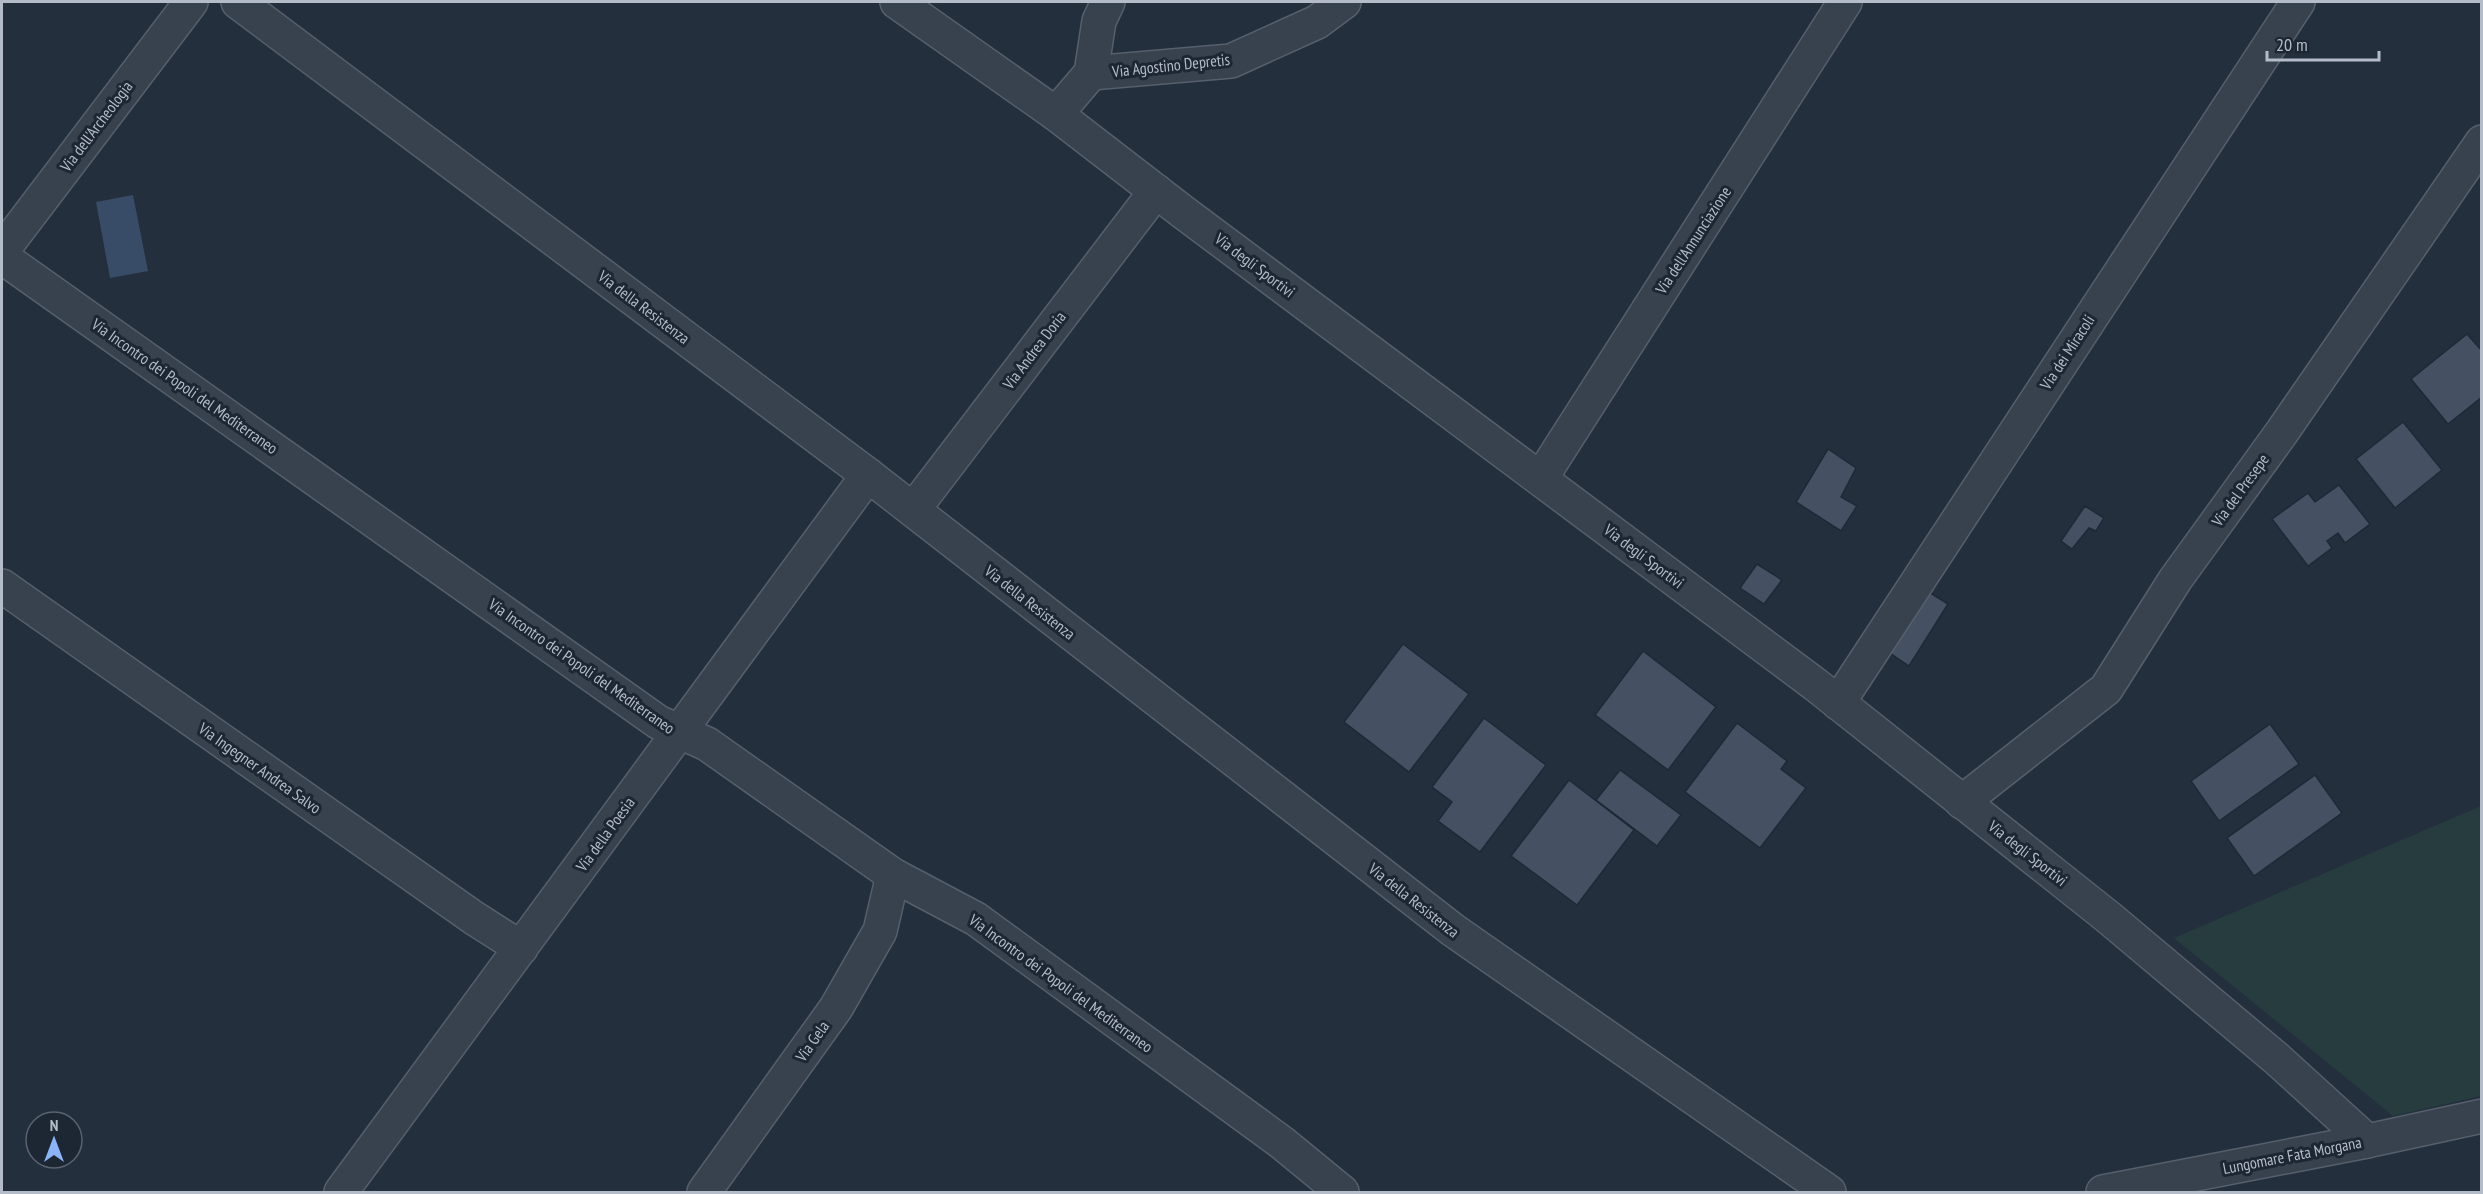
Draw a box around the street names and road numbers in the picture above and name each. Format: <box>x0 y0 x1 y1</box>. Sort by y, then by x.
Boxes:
street label: Via Agostino Depretis <box>1110 49 1231 81</box>
street label: Via dell'Archeologia <box>55 77 137 176</box>
street label: Via dell'Annunciazione <box>1650 183 1735 298</box>
street label: Via degli Sportivi <box>1210 228 1299 301</box>
street label: Via della Resistenza <box>593 265 694 348</box>
street label: Via Andrea Doria <box>998 307 1070 394</box>
street label: Via dei Miracoli <box>2035 311 2099 394</box>
street label: Via Incontro dei Popoli del Mediterraneo <box>87 313 282 458</box>
street label: Via del Presepe <box>2206 450 2273 531</box>
street label: Via degli Sportivi <box>1599 519 1688 592</box>
street label: Via della Resistenza <box>980 560 1079 644</box>
street label: Via Incontro dei Popoli del Mediterraneo <box>484 593 679 738</box>
street label: Via Ingegner Andrea Salvo <box>194 718 325 818</box>
street label: Via della Poesia <box>571 793 639 876</box>
street label: Via degli Sportivi <box>1984 815 2071 890</box>
street label: Via della Resistenza <box>1364 858 1463 942</box>
street label: Via Incontro dei Popoli del Mediterraneo <box>964 909 1157 1057</box>
street label: Via Gela <box>790 1017 833 1066</box>
street label: Lungomare Fata Morgana <box>2221 1132 2363 1178</box>

